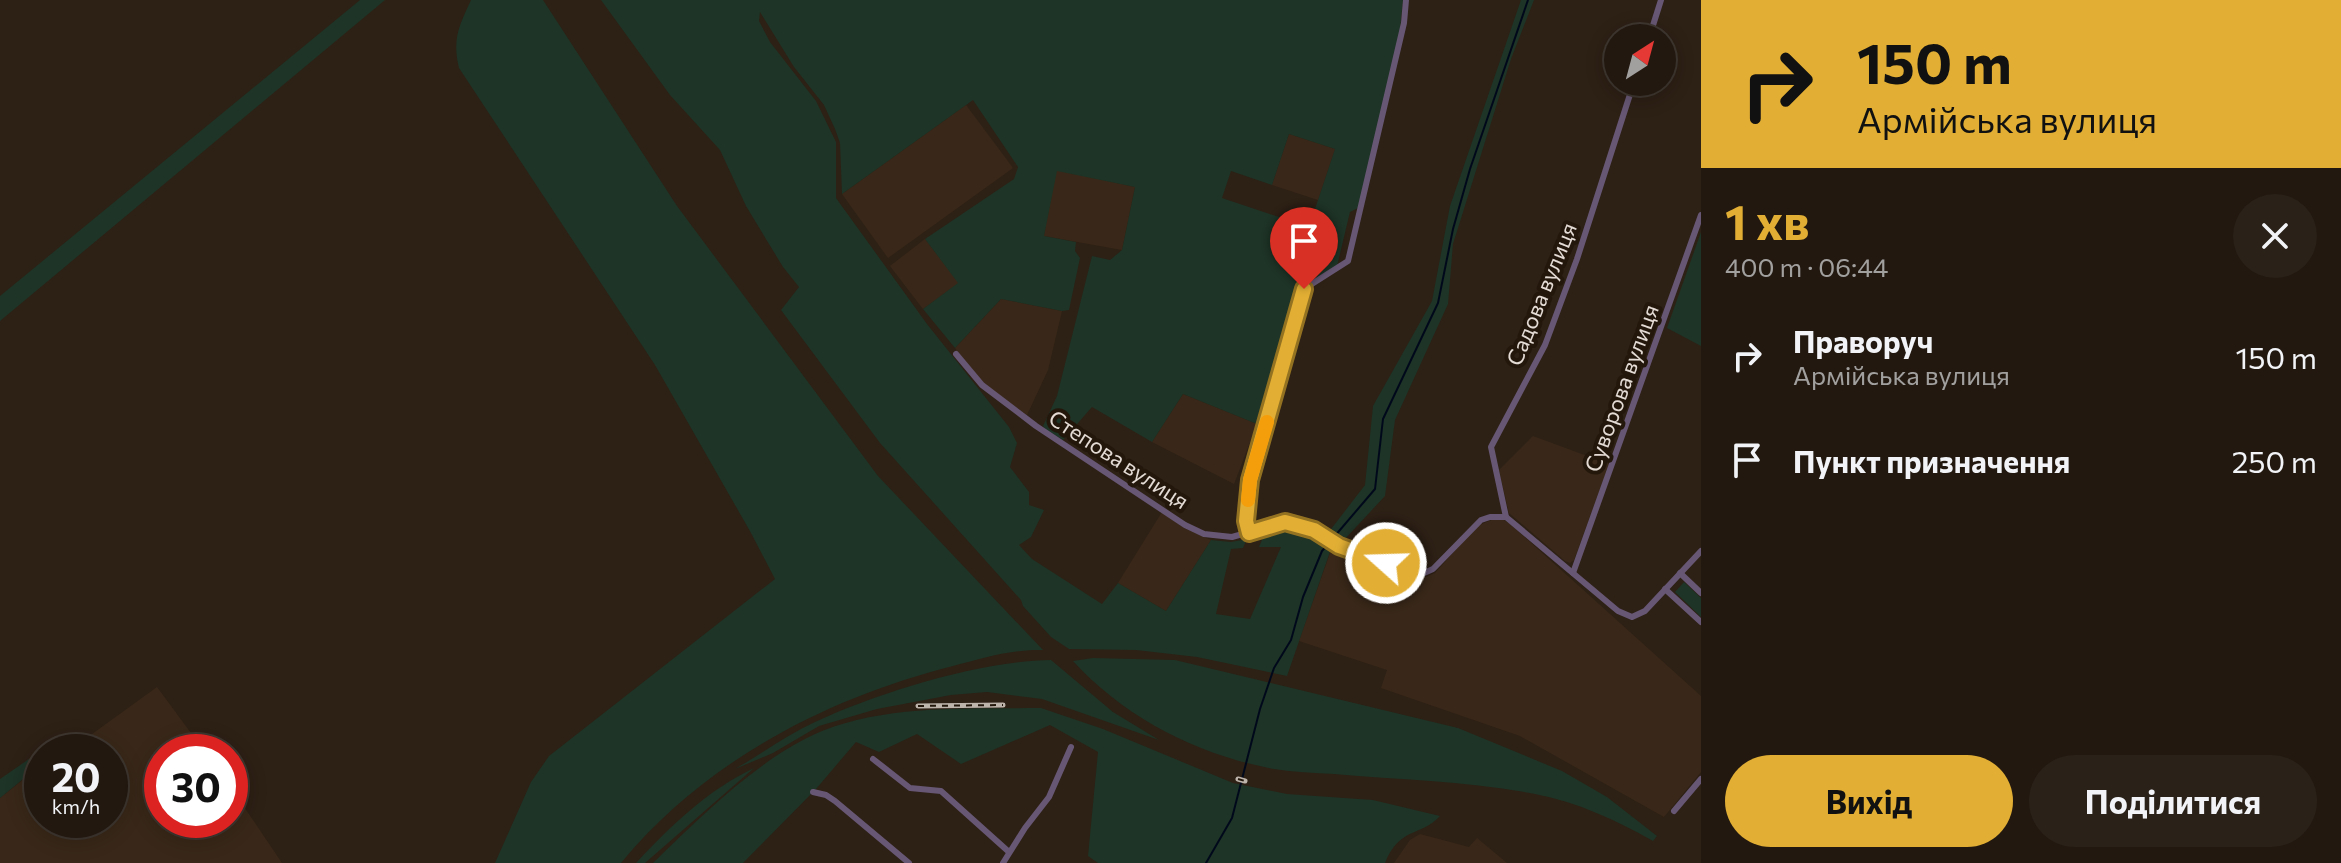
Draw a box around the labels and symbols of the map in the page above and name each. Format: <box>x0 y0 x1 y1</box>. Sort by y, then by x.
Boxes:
north arrow <box>1604 24 1676 96</box>
pin <box>1270 207 1338 289</box>
street label: Садова вулиця <box>1500 219 1582 369</box>
street label: Суворова вулиця <box>1578 301 1664 475</box>
street label: Степова вулиця <box>1044 404 1194 514</box>
position arrow <box>1344 521 1428 605</box>
speed limit sign: 30 <box>144 734 248 838</box>

